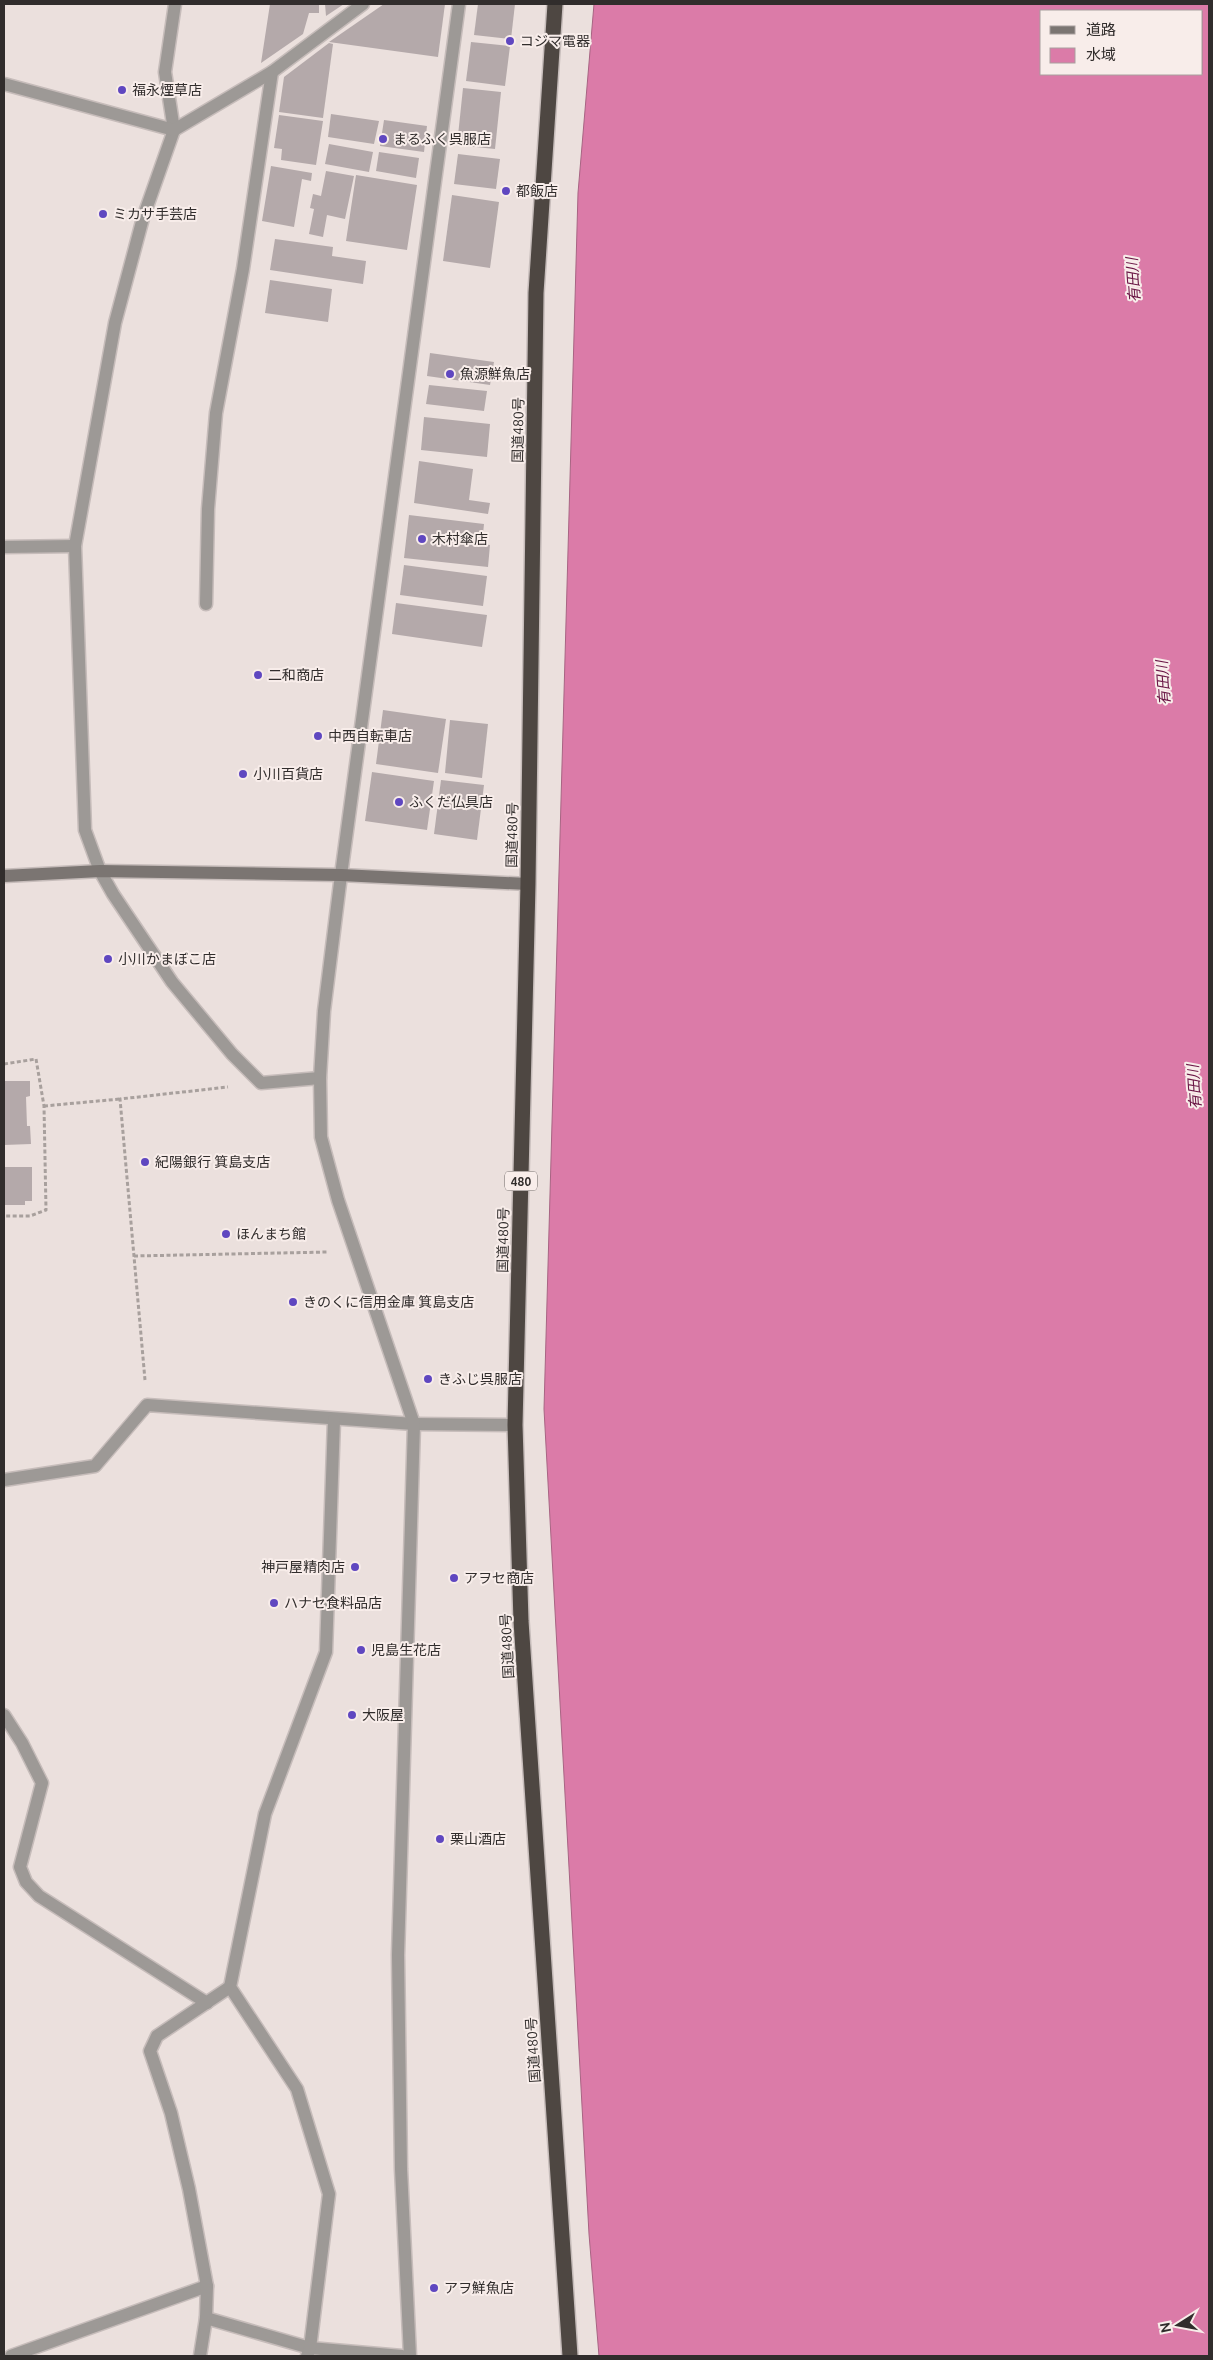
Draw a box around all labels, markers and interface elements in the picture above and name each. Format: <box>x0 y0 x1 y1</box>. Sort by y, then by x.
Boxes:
legend <box>1040 10 1203 75</box>
text: 道路 <box>1086 21 1116 38</box>
place label: コジマ電器 <box>520 33 590 49</box>
marker: コジマ電器 <box>504 35 516 47</box>
text: 水域 <box>1086 46 1116 63</box>
place label: 福永煙草店 <box>132 82 202 98</box>
marker: 福永煙草店 <box>116 84 128 96</box>
place label: まるふく呉服店 <box>393 131 491 147</box>
marker: まるふく呉服店 <box>377 133 389 145</box>
place label: 都飯店 <box>516 183 558 199</box>
marker: 都飯店 <box>500 185 512 197</box>
place label: ミカサ手芸店 <box>113 206 197 222</box>
marker: ミカサ手芸店 <box>97 208 109 220</box>
water label: 有田川 <box>1123 255 1143 303</box>
place label: 魚源鮮魚店 <box>460 366 530 382</box>
marker: 魚源鮮魚店 <box>444 368 456 380</box>
street label: 国道480号 <box>509 397 527 463</box>
place label: 木村傘店 <box>432 531 488 547</box>
marker: 木村傘店 <box>416 533 428 545</box>
water label: 有田川 <box>1153 658 1173 706</box>
place label: 二和商店 <box>268 667 324 683</box>
marker: 二和商店 <box>252 669 264 681</box>
place label: 中西自転車店 <box>328 728 412 744</box>
marker: 中西自転車店 <box>312 730 324 742</box>
place label: 小川百貨店 <box>253 766 323 782</box>
marker: 小川百貨店 <box>237 768 249 780</box>
place label: ふくだ仏具店 <box>409 794 493 810</box>
marker: ふくだ仏具店 <box>393 796 405 808</box>
street label: 国道480号 <box>503 802 521 868</box>
place label: 小川かまぼこ店 <box>118 951 216 967</box>
marker: 小川かまぼこ店 <box>102 953 114 965</box>
water label: 有田川 <box>1184 1062 1204 1110</box>
place label: 紀陽銀行 箕島支店 <box>155 1154 270 1170</box>
marker: 紀陽銀行 箕島支店 <box>139 1156 151 1168</box>
road number: 480 <box>505 1172 537 1190</box>
street label: 国道480号 <box>494 1207 512 1273</box>
place label: ほんまち館 <box>236 1226 306 1242</box>
marker: ほんまち館 <box>220 1228 232 1240</box>
place label: きのくに信用金庫 箕島支店 <box>303 1294 474 1310</box>
marker: きのくに信用金庫 箕島支店 <box>287 1296 299 1308</box>
place label: きふじ呉服店 <box>438 1371 522 1387</box>
marker: きふじ呉服店 <box>422 1373 434 1385</box>
place label: 神戸屋精肉店 <box>261 1559 345 1575</box>
marker: 神戸屋精肉店 <box>349 1561 361 1573</box>
place label: アヲセ商店 <box>464 1570 534 1586</box>
marker: アヲセ商店 <box>448 1572 460 1584</box>
place label: ハナセ食料品店 <box>284 1595 382 1611</box>
marker: ハナセ食料品店 <box>268 1597 280 1609</box>
street label: 国道480号 <box>497 1613 517 1679</box>
place label: 児島生花店 <box>371 1642 441 1658</box>
marker: 児島生花店 <box>355 1644 367 1656</box>
place label: 大阪屋 <box>362 1707 404 1723</box>
marker: 大阪屋 <box>346 1709 358 1721</box>
place label: 栗山酒店 <box>450 1831 506 1847</box>
marker: 栗山酒店 <box>434 1833 446 1845</box>
street label: 国道480号 <box>523 2017 543 2083</box>
place label: アヲ鮮魚店 <box>444 2280 514 2296</box>
marker: アヲ鮮魚店 <box>428 2282 440 2294</box>
north arrow <box>1153 2300 1203 2350</box>
text: N <box>1156 2321 1174 2334</box>

